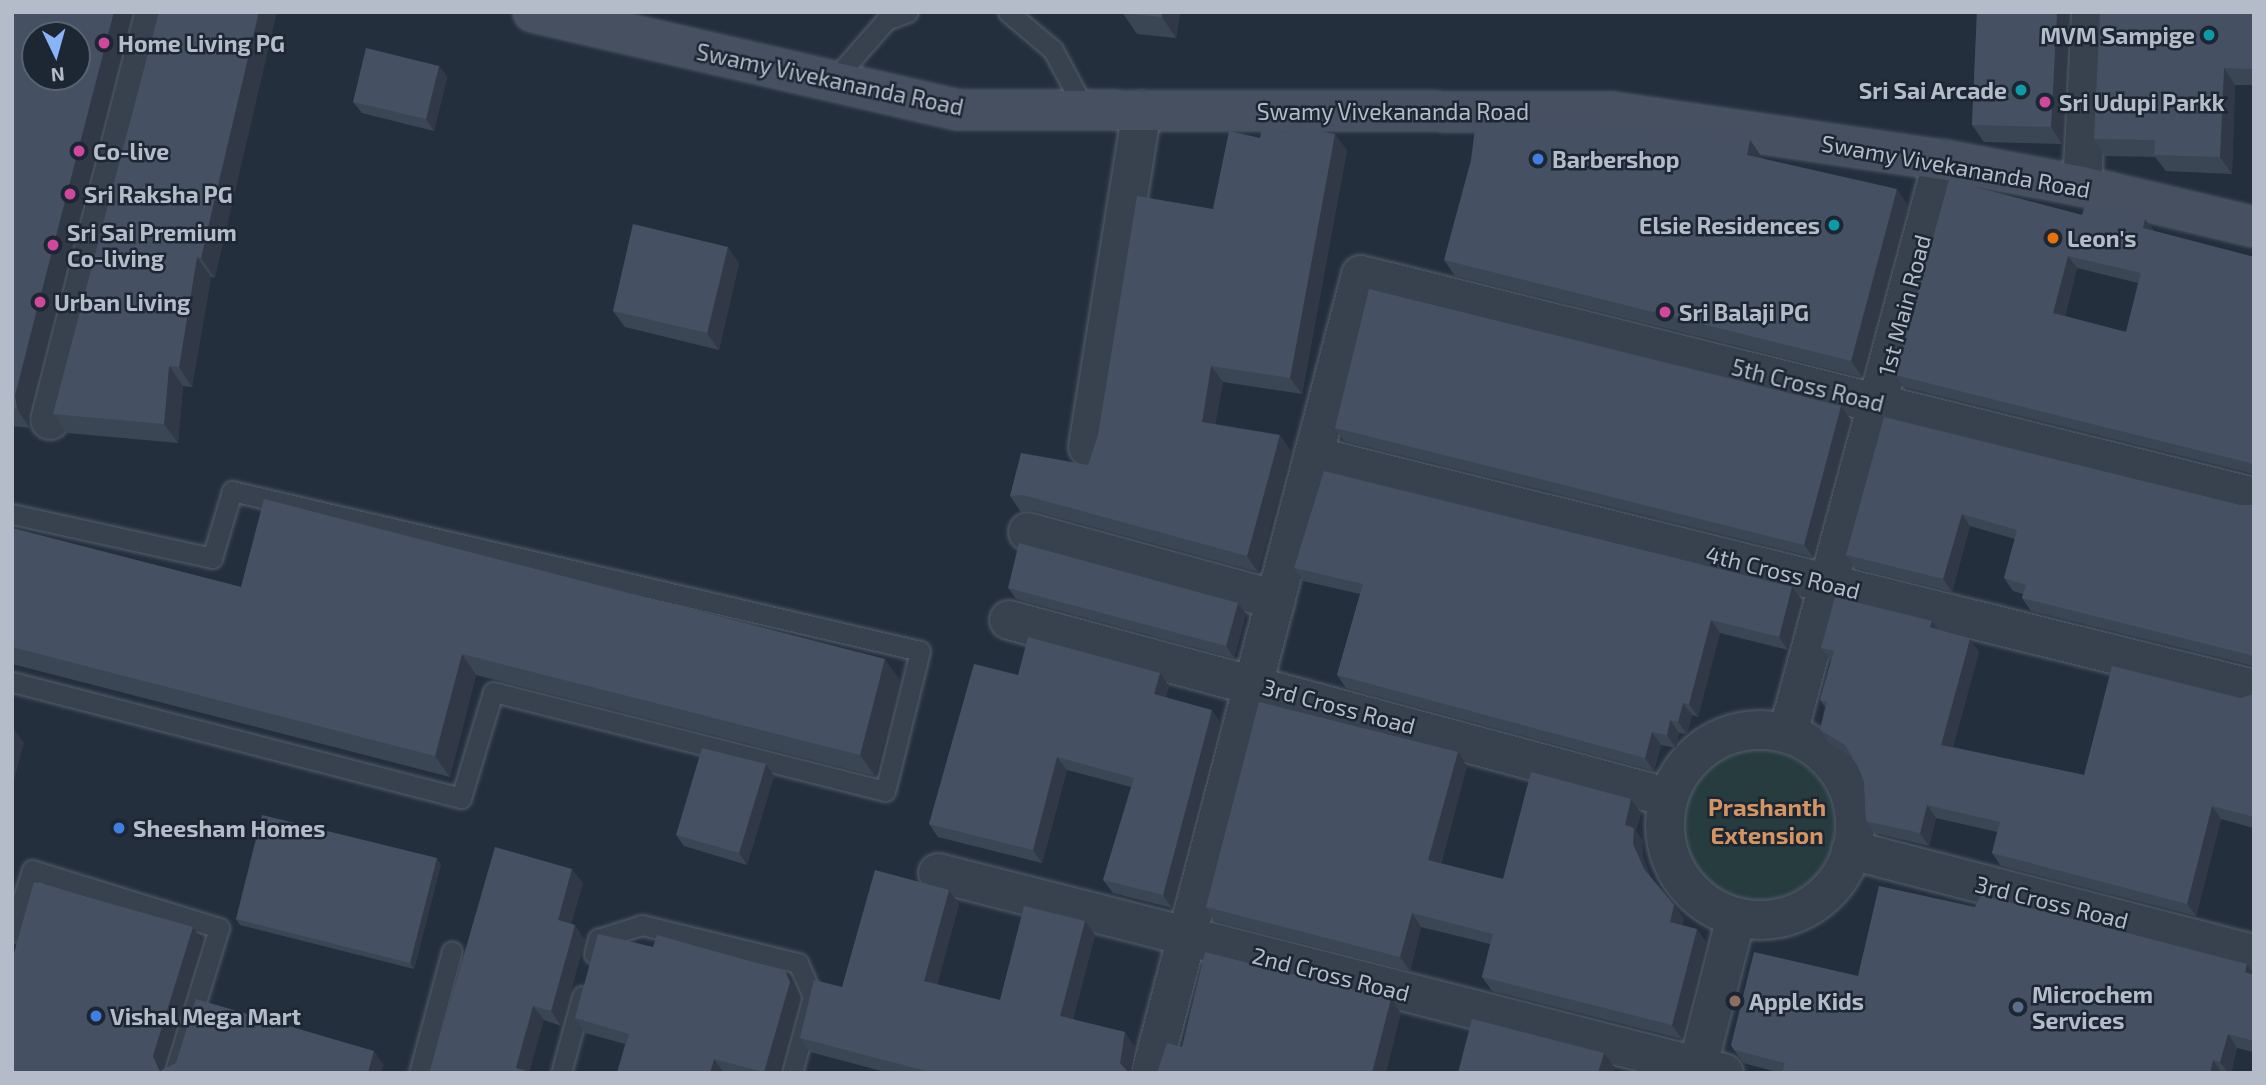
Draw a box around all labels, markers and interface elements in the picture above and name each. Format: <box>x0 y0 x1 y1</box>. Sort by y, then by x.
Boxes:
north arrow <box>21 21 91 91</box>
place label: MVM Sampige <box>2040 21 2195 49</box>
marker: MVM Sampige <box>2201 27 2217 43</box>
place label: Home Living PG <box>118 29 285 57</box>
marker: Home Living PG <box>96 35 112 51</box>
street label: Swamy Vivekananda Road <box>693 37 967 121</box>
text: N <box>50 63 66 87</box>
place label: Sri Sai Arcade <box>1858 76 2007 104</box>
marker: Sri Sai Arcade <box>2013 82 2029 98</box>
place label: Sri Udupi Parkk <box>2059 88 2225 116</box>
marker: Sri Udupi Parkk <box>2037 94 2053 110</box>
street label: Swamy Vivekananda Road <box>1256 97 1530 125</box>
street label: Swamy Vivekananda Road <box>1819 129 2093 203</box>
place label: Co-live <box>93 137 169 165</box>
marker: Co-live <box>71 143 87 159</box>
place label: Barbershop <box>1552 145 1680 173</box>
marker: Barbershop <box>1530 151 1546 167</box>
place label: Sri Raksha PG <box>84 180 233 208</box>
marker: Sri Raksha PG <box>62 186 78 202</box>
place label: Elsie Residences <box>1639 211 1820 239</box>
marker: Elsie Residences <box>1826 217 1842 233</box>
place label: Sri Sai Premium Co-living <box>67 218 237 272</box>
place label: Leon's <box>2067 224 2137 252</box>
marker: Leon's <box>2045 230 2061 246</box>
street label: 1st Main Road <box>1872 232 1936 378</box>
marker: Sri Sai Premium Co-living <box>45 237 61 253</box>
place label: Urban Living <box>54 288 190 316</box>
marker: Urban Living <box>32 294 48 310</box>
place label: Sri Balaji PG <box>1679 298 1809 326</box>
marker: Sri Balaji PG <box>1657 304 1673 320</box>
street label: 5th Cross Road <box>1729 353 1887 417</box>
street label: 4th Cross Road <box>1703 540 1863 604</box>
street label: 3rd Cross Road <box>1260 672 1418 740</box>
district label: Prashanth Extension <box>1708 793 1826 849</box>
place label: Sheesham Homes <box>133 814 326 842</box>
marker: Sheesham Homes <box>111 820 127 836</box>
street label: 3rd Cross Road <box>1973 870 2131 934</box>
street label: 2nd Cross Road <box>1249 941 1413 1007</box>
place label: Microchem Services <box>2032 980 2153 1034</box>
place label: Apple Kids <box>1749 987 1864 1015</box>
marker: Apple Kids <box>1727 993 1743 1009</box>
marker: Microchem Services <box>2010 999 2026 1015</box>
place label: Vishal Mega Mart <box>110 1002 301 1030</box>
marker: Vishal Mega Mart <box>88 1008 104 1024</box>

